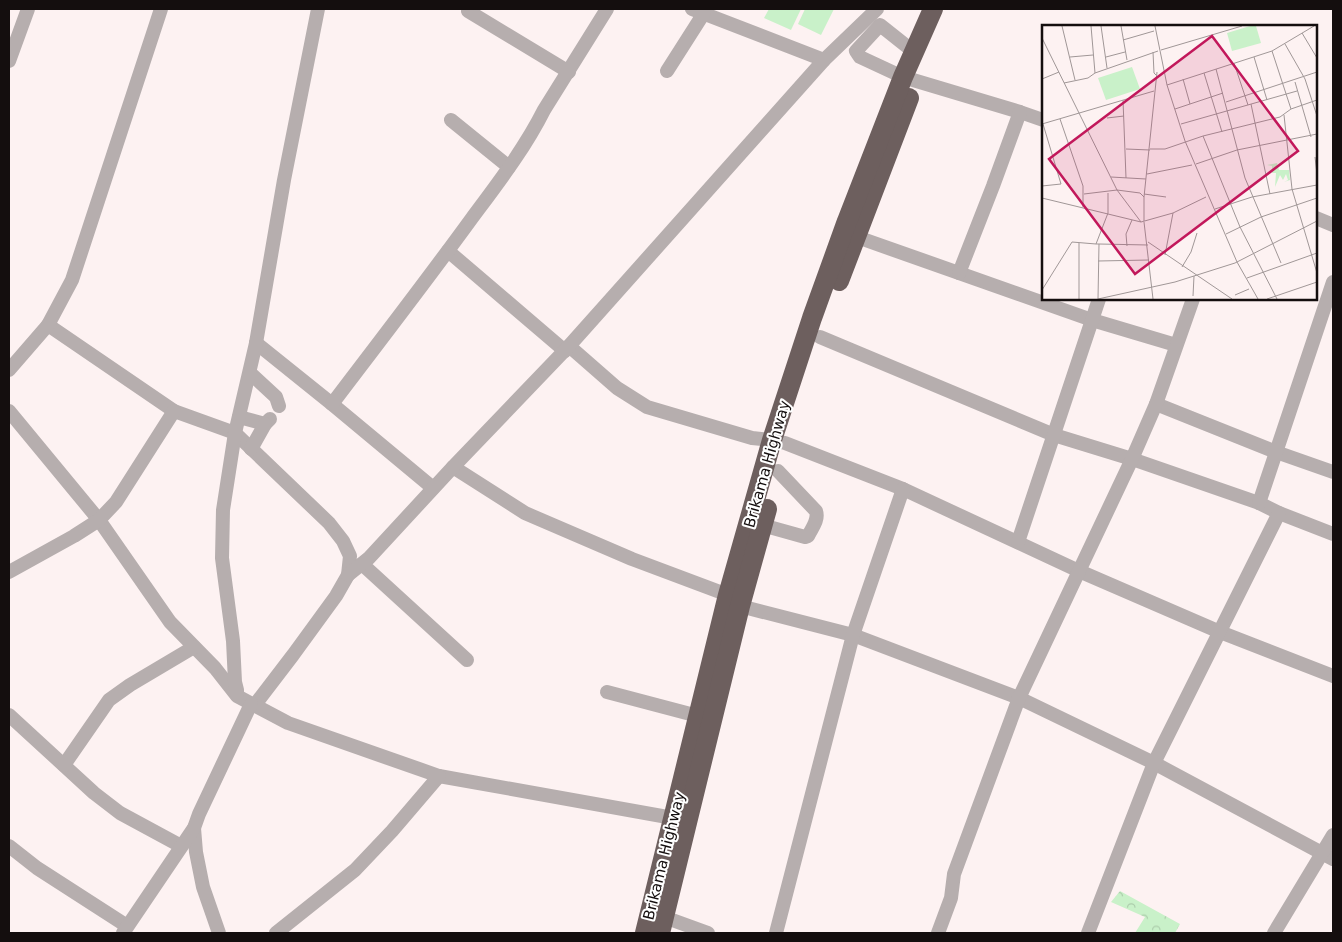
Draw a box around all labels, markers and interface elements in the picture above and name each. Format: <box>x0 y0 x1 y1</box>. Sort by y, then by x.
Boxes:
inset map <box>1042 25 1317 300</box>
street label: Brikama Highway <box>740 398 794 530</box>
street label: Brikama Highway <box>639 790 689 922</box>

